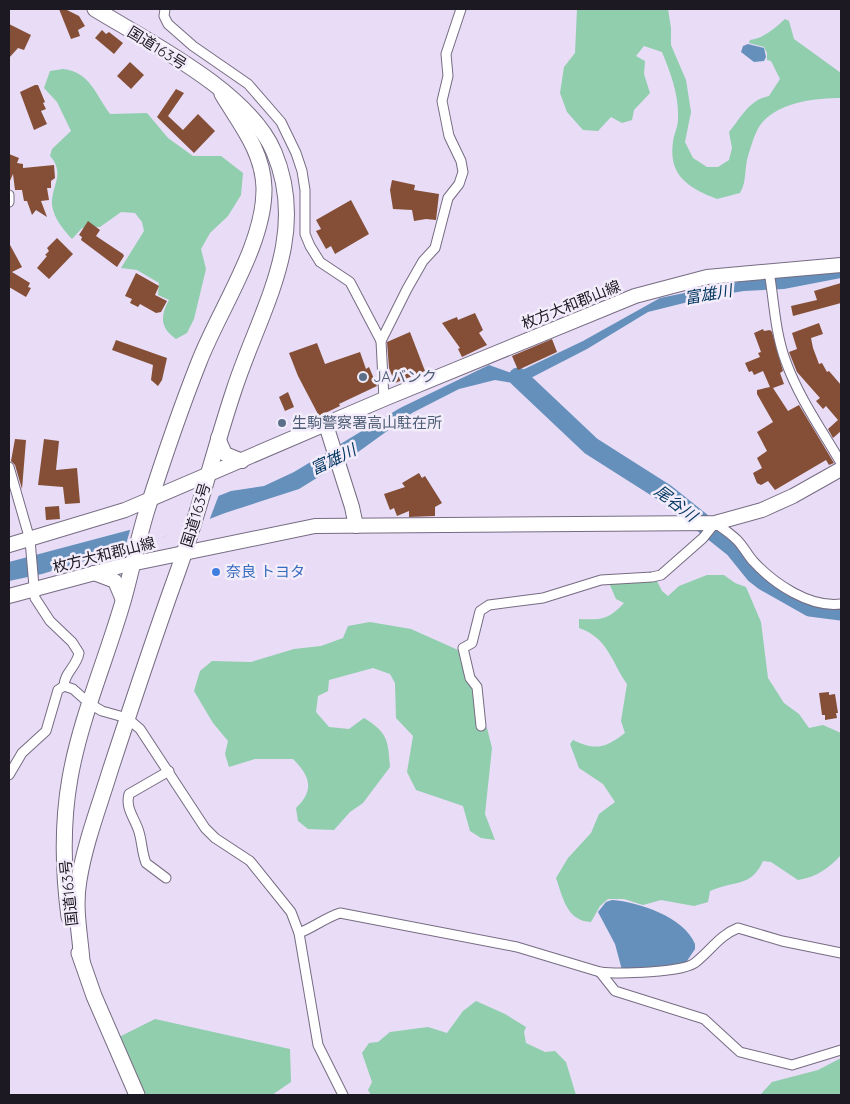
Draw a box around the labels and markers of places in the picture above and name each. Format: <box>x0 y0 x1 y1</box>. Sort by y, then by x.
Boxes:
place label: JAバンク <box>373 367 437 386</box>
marker: JAバンク <box>357 371 369 383</box>
place label: 生駒警察署高山駐在所 <box>292 413 442 432</box>
marker: 生駒警察署高山駐在所 <box>276 417 288 429</box>
place label: 奈良 トヨタ <box>226 562 305 581</box>
marker: 奈良 トヨタ <box>210 566 222 578</box>

